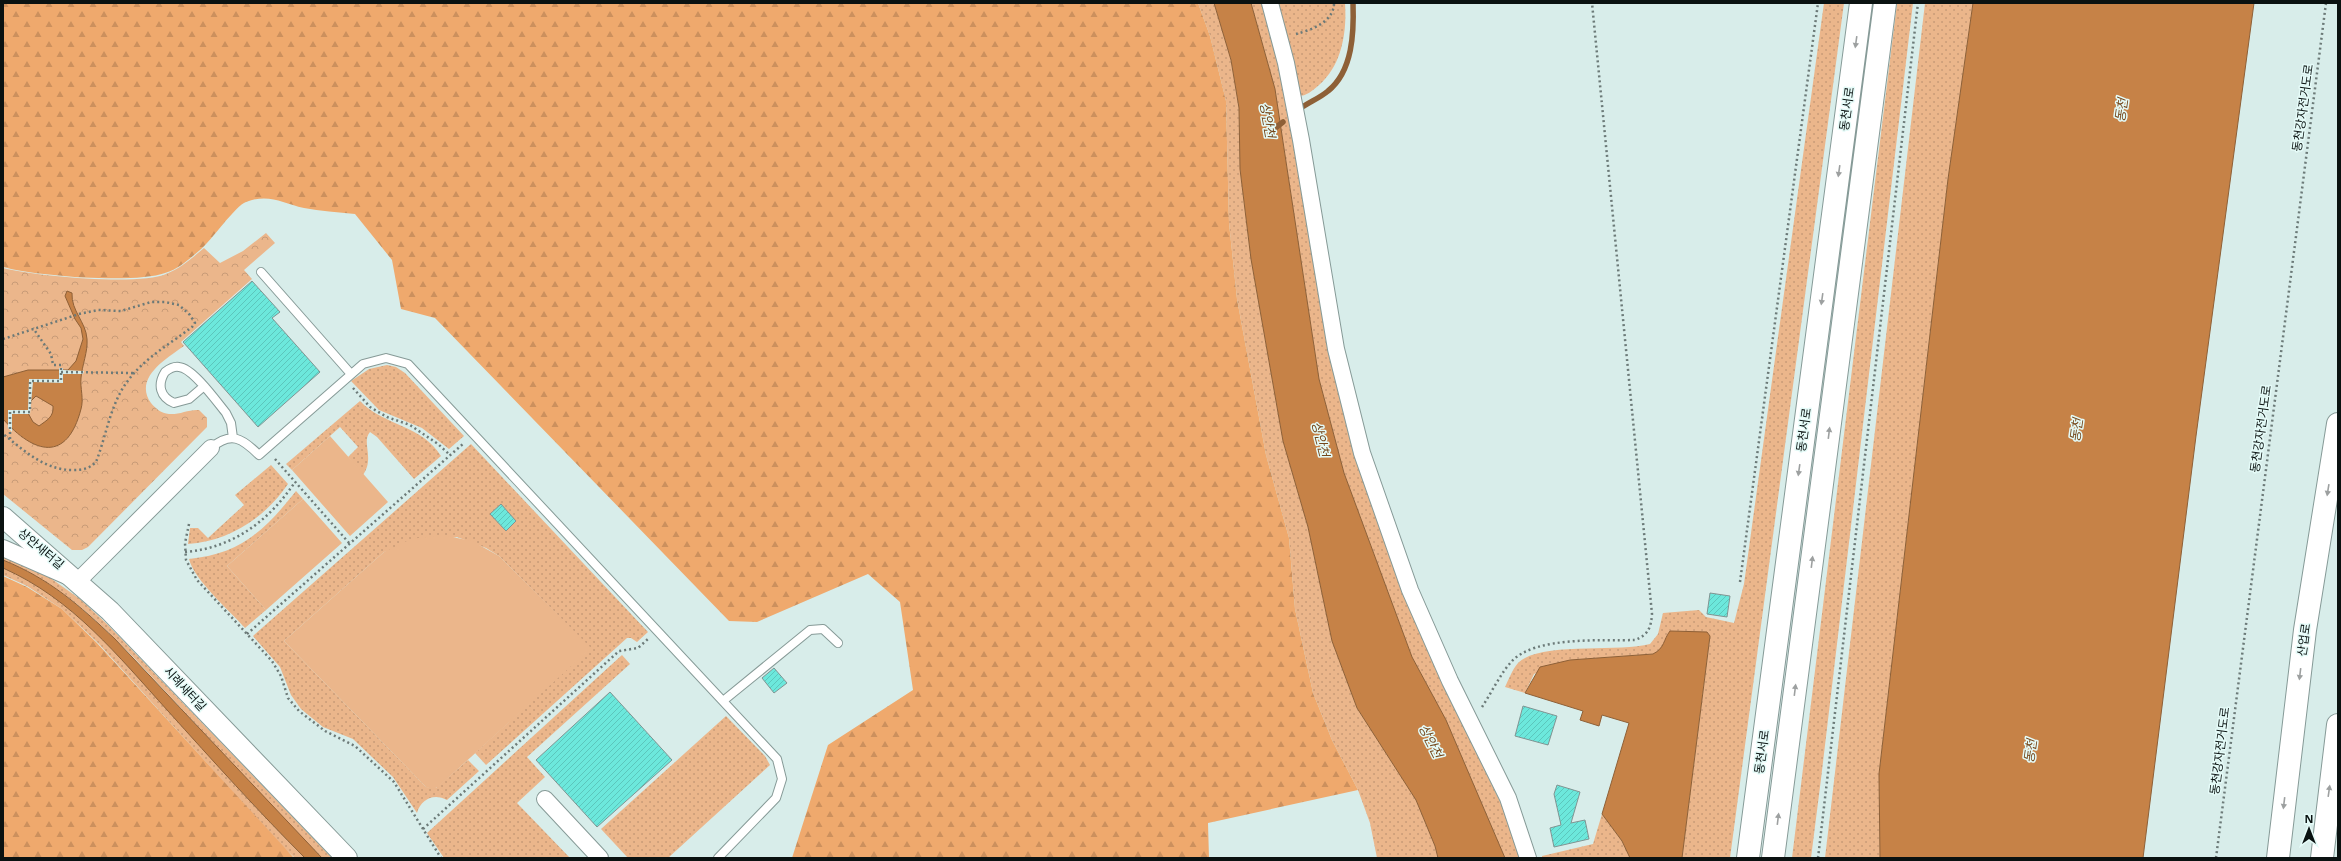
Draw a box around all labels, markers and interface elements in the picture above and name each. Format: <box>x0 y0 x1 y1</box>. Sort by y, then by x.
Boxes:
one-way arrow <box>1853 36 1859 48</box>
street label: 동천강자전거도로 <box>2288 63 2317 153</box>
street label: 동천서로 <box>1835 86 1858 132</box>
water label: 동천 <box>2110 96 2132 123</box>
water label: 상안천 <box>1256 101 1280 140</box>
one-way arrow <box>1836 164 1842 177</box>
one-way arrow <box>1818 293 1825 305</box>
street label: 동천강자전거도로 <box>2246 384 2275 474</box>
street label: 동천서로 <box>1792 407 1815 453</box>
water label: 동천 <box>2065 416 2087 443</box>
water label: 상안천 <box>1308 419 1334 460</box>
one-way arrow <box>1826 427 1832 439</box>
one-way arrow <box>1796 464 1802 476</box>
one-way arrow <box>2325 484 2331 496</box>
street label: 상안새터길 <box>15 524 68 573</box>
one-way arrow <box>1809 556 1815 568</box>
street label: 산업로 <box>2293 622 2314 658</box>
street label: 시례새터길 <box>160 663 210 715</box>
one-way arrow <box>2297 668 2303 680</box>
one-way arrow <box>1792 684 1798 697</box>
street label: 동천강자전거도로 <box>2206 706 2233 796</box>
water label: 상안천 <box>1415 721 1448 762</box>
street label: 동천서로 <box>1750 729 1773 775</box>
water label: 동천 <box>2019 737 2041 764</box>
one-way arrow <box>2326 785 2332 797</box>
one-way arrow <box>2281 797 2287 809</box>
north arrow <box>2289 809 2329 849</box>
text: N <box>2305 811 2313 826</box>
one-way arrow <box>1775 813 1781 825</box>

